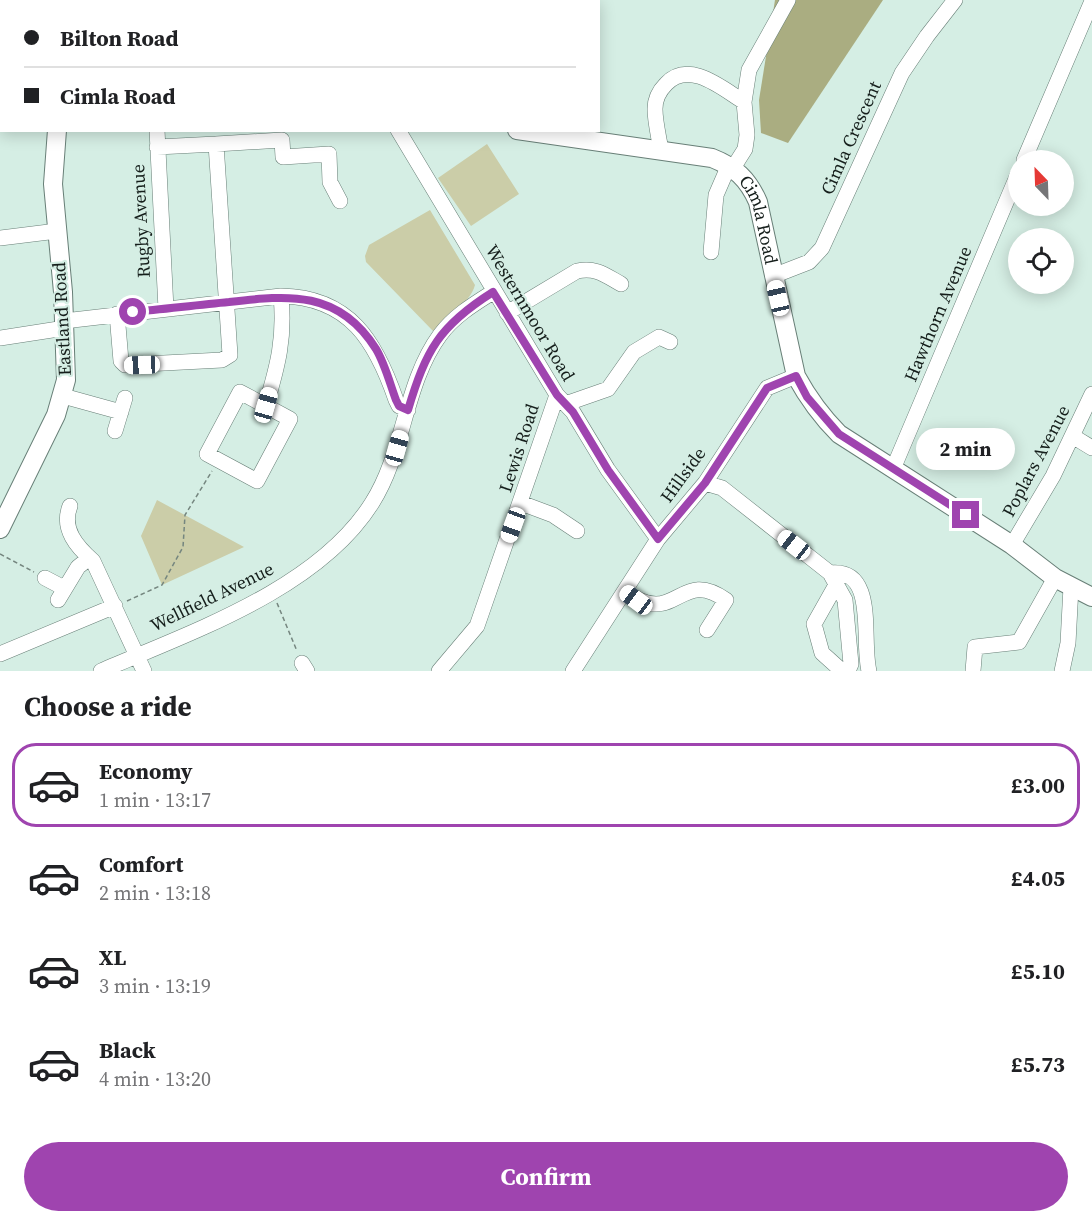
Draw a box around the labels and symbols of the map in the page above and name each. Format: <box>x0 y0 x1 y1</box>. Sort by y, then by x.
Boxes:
street label: Cimla Crescent <box>814 77 887 199</box>
north arrow <box>1008 150 1074 216</box>
street label: Rugby Avenue <box>125 164 156 278</box>
street label: Cimla Road <box>733 170 784 267</box>
street label: Westernmoor Road <box>480 240 581 386</box>
street label: Hawthorn Avenue <box>898 242 977 385</box>
street label: Eastland Road <box>46 261 77 377</box>
car <box>765 278 791 318</box>
route start <box>119 298 146 325</box>
car <box>124 355 160 375</box>
car <box>252 385 280 425</box>
street label: Lewis Road <box>492 400 545 495</box>
street label: Poplars Avenue <box>996 401 1075 521</box>
car <box>383 428 411 468</box>
callout: 2 min <box>916 428 1016 470</box>
street label: Hillside <box>654 442 711 507</box>
route end <box>952 501 979 528</box>
car <box>498 505 528 545</box>
car <box>774 527 814 563</box>
street label: Wellfield Avenue <box>146 556 278 637</box>
car <box>616 582 656 618</box>

